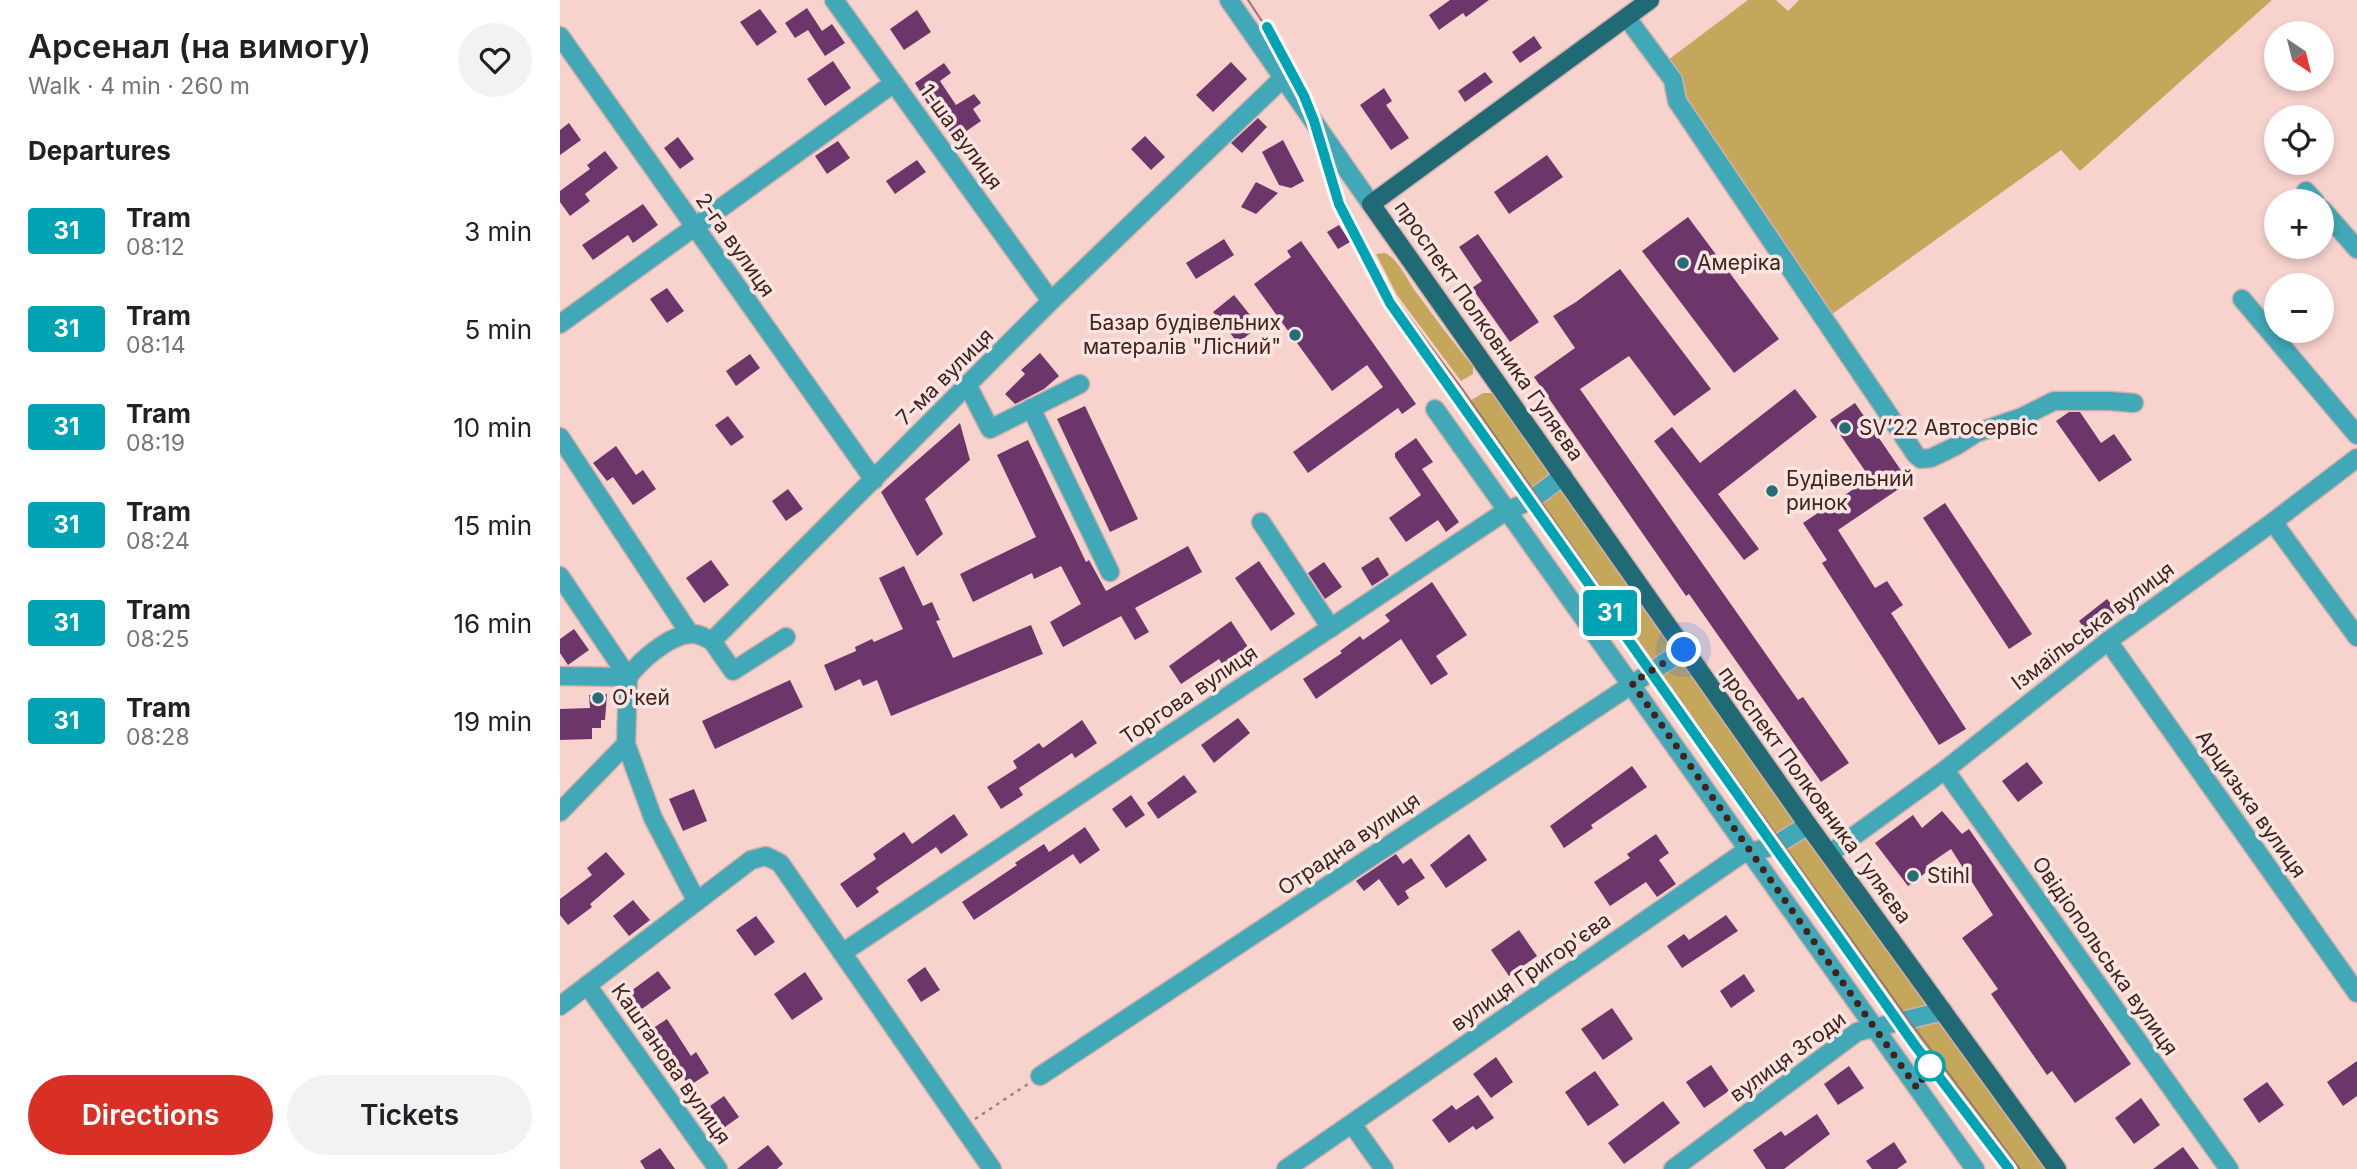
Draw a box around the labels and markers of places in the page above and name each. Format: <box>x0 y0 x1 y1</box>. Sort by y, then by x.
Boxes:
place label: Амеріка <box>1697 250 1781 275</box>
marker: Амеріка <box>1675 255 1691 271</box>
place label: Базар будівельних матералів "Лісний" <box>1083 310 1281 359</box>
marker: Базар будівельних матералів "Лісний" <box>1287 327 1303 343</box>
place label: SV’22 Автосервіс <box>1859 415 2038 440</box>
marker: SV’22 Автосервіс <box>1837 420 1853 436</box>
place label: Будівельний ринок <box>1786 466 1914 515</box>
marker: Будівельний ринок <box>1764 483 1780 499</box>
place label: О'кей <box>612 685 670 710</box>
marker: О'кей <box>590 690 606 706</box>
place label: Stihl <box>1927 863 1970 888</box>
marker: Stihl <box>1905 868 1921 884</box>
unlabelled marker <box>1915 1051 1945 1081</box>

